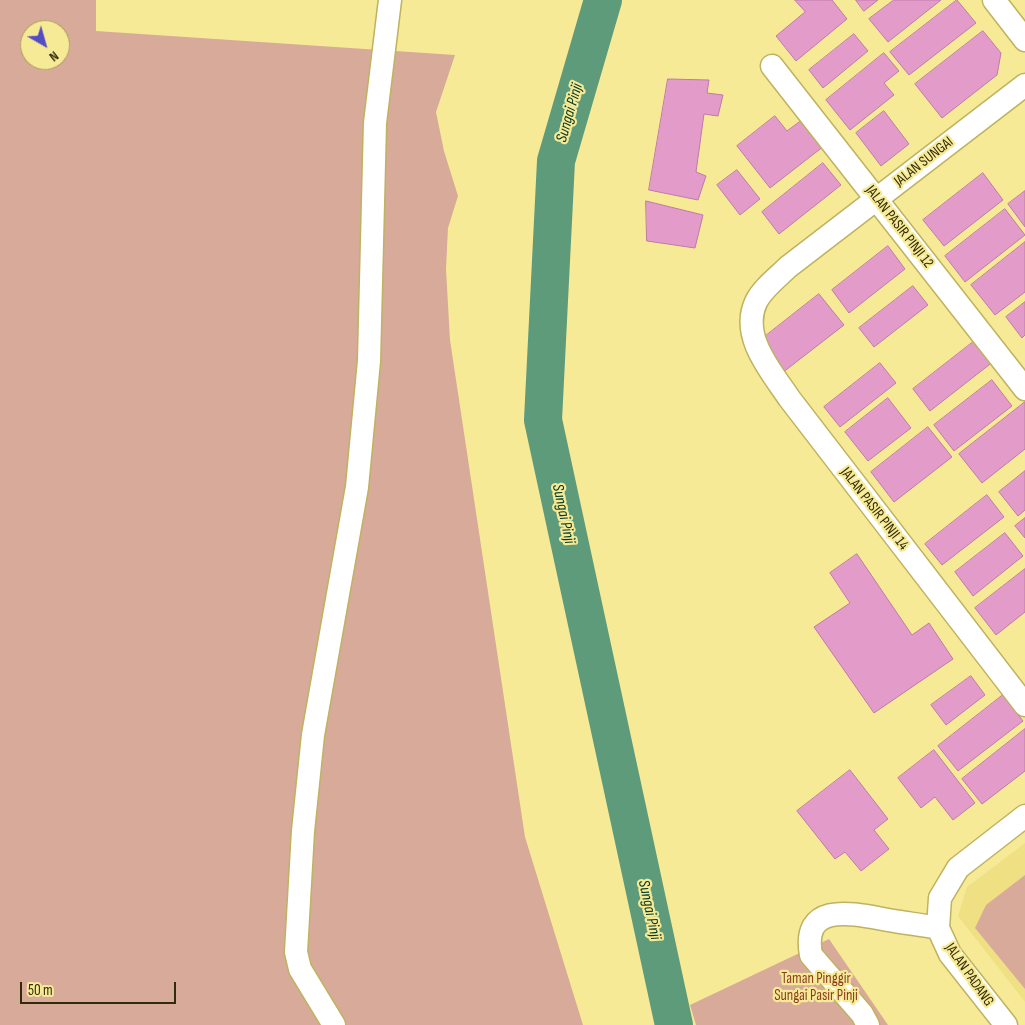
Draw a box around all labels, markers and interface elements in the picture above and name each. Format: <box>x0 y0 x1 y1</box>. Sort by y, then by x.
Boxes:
north arrow <box>20 20 70 70</box>
text: N <box>46 47 62 65</box>
water label: Sungai Pinji <box>552 81 588 145</box>
street label: JALAN SUNGAI <box>891 133 957 191</box>
street label: JALAN PASIR PINJI 12 <box>861 182 937 272</box>
street label: JALAN PASIR PINJI 14 <box>836 464 912 554</box>
water label: Sungai Pinji <box>547 483 579 545</box>
water label: Sungai Pinji <box>633 879 665 941</box>
street label: JALAN PADANG <box>941 940 997 1010</box>
park label: Taman Pinggir Sungai Pasir Pinji <box>774 970 858 1005</box>
scale bar <box>22 972 179 1004</box>
text: 50 m <box>28 981 53 1000</box>

